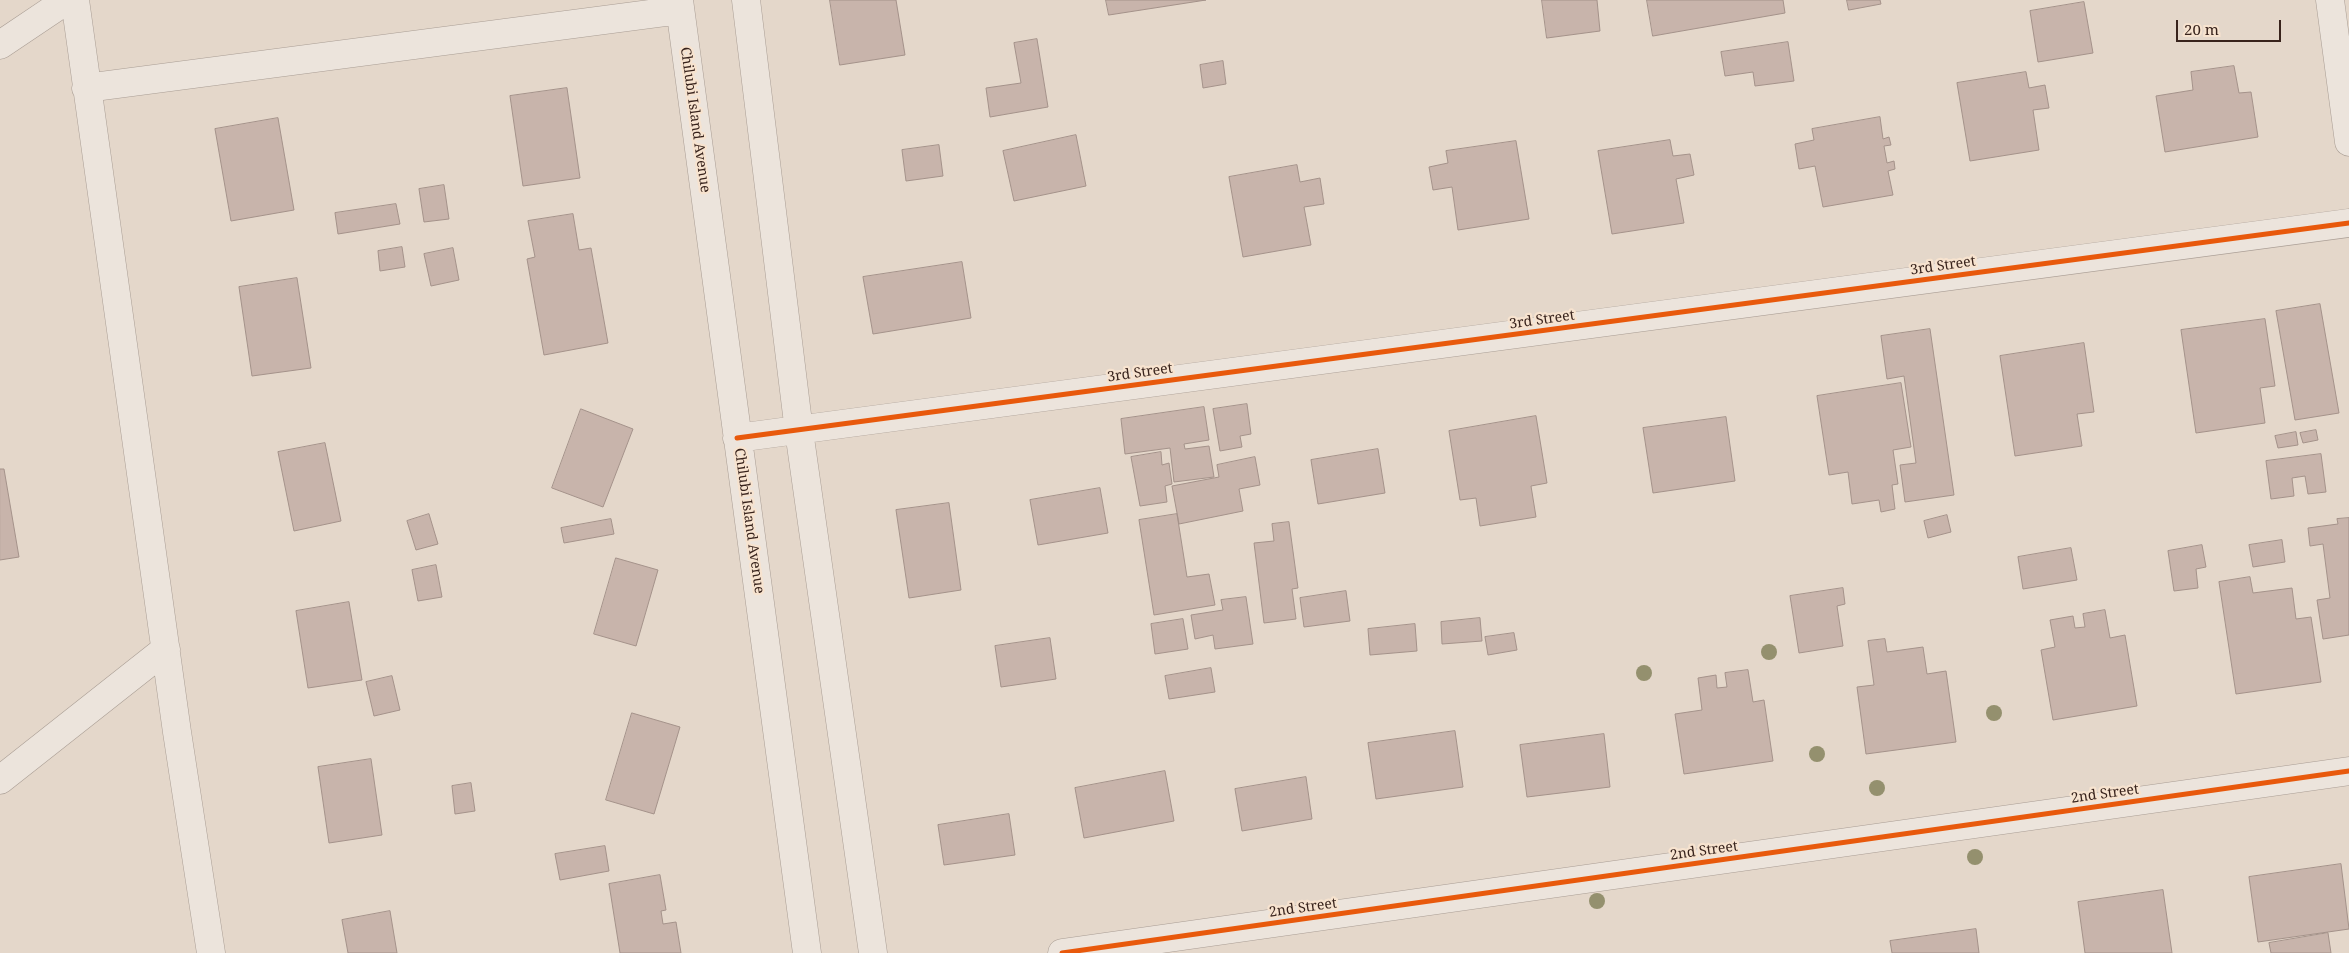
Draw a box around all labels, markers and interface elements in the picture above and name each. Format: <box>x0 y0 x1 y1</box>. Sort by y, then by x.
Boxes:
scale bar <box>2179 10 2284 42</box>
text: 20 m <box>2184 19 2219 39</box>
street label: Chilubi Island Avenue <box>676 46 714 194</box>
street label: 3rd Street <box>1909 253 1977 279</box>
street label: 3rd Street <box>1508 307 1576 333</box>
street label: 3rd Street <box>1106 360 1174 386</box>
street label: Chilubi Island Avenue <box>730 447 768 595</box>
street label: 2nd Street <box>2070 781 2140 807</box>
street label: 2nd Street <box>1669 838 1739 864</box>
street label: 2nd Street <box>1268 895 1338 921</box>

